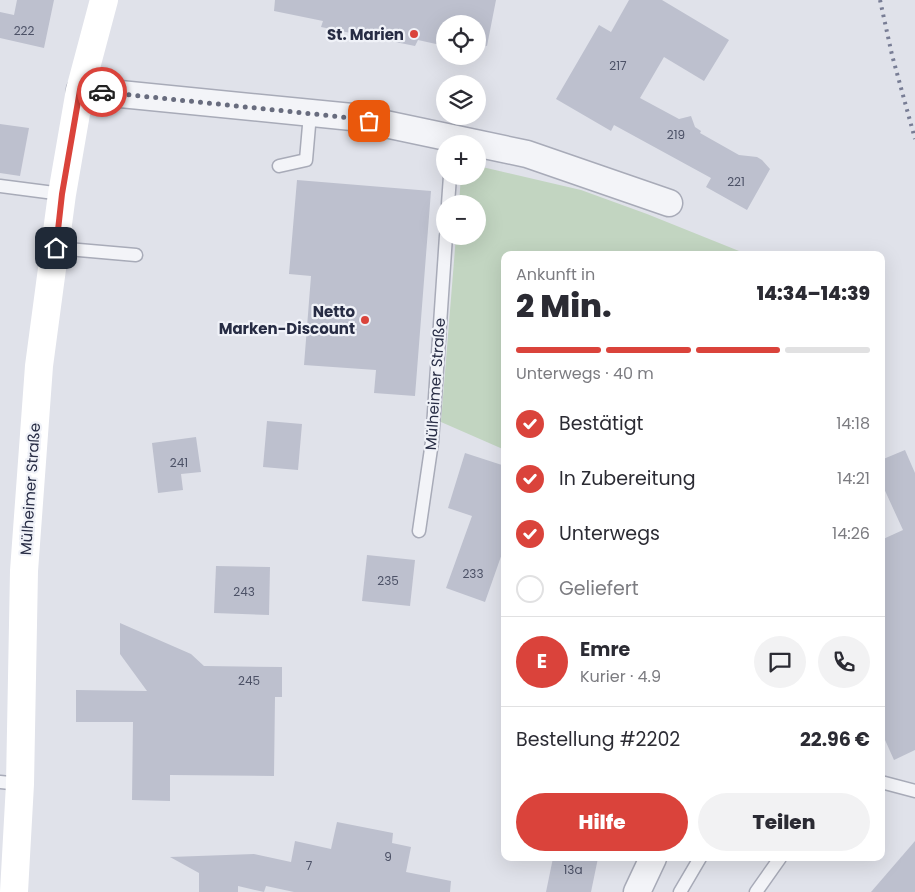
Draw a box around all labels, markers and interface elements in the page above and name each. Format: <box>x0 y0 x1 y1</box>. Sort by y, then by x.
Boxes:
map controls <box>436 15 486 245</box>
button: locate <box>436 15 486 65</box>
house number: 222 <box>14 22 34 39</box>
place label: St. Marien <box>327 24 404 45</box>
marker: St. Marien <box>408 28 420 40</box>
house number: 217 <box>609 57 627 74</box>
courier <box>77 67 127 117</box>
button: layers <box>436 75 486 125</box>
icon: car <box>88 78 116 106</box>
pin <box>348 100 390 142</box>
icon: bag <box>355 107 383 135</box>
house number: 219 <box>667 126 685 143</box>
button: + <box>436 135 486 185</box>
house number: 221 <box>727 173 745 190</box>
button: − <box>436 195 486 245</box>
pin <box>35 227 77 269</box>
icon: home <box>42 234 70 262</box>
text: Ankunft in <box>516 263 595 286</box>
text: 14:34–14:39 <box>757 280 870 307</box>
text: 2 Min. <box>516 283 612 328</box>
place label: Netto Marken-Discount <box>219 301 355 339</box>
marker: Netto Marken-Discount <box>359 314 371 326</box>
street label: Mülheimer Straße <box>420 317 450 451</box>
text: Unterwegs · 40 m <box>516 362 654 385</box>
icon: check <box>516 410 544 438</box>
text: Bestätigt <box>559 410 643 437</box>
text: 14:18 <box>836 412 870 435</box>
street label: Mülheimer Straße <box>15 422 45 556</box>
house number: 241 <box>170 454 188 471</box>
icon: check <box>516 465 544 493</box>
text: In Zubereitung <box>559 465 696 492</box>
text: 14:21 <box>837 467 870 490</box>
icon: check <box>516 520 544 548</box>
text: Unterwegs <box>559 520 660 547</box>
text: 14:26 <box>832 522 870 545</box>
house number: 233 <box>462 565 484 582</box>
house number: 235 <box>377 572 399 589</box>
text: Geliefert <box>559 575 639 602</box>
house number: 243 <box>233 583 255 600</box>
text: Emre <box>580 636 630 663</box>
button: chat <box>754 636 806 688</box>
button: phone <box>818 636 870 688</box>
text: E <box>537 648 547 675</box>
text: Kurier · 4.9 <box>580 665 661 688</box>
house number: 245 <box>238 672 260 689</box>
text: Bestellung #2202 <box>516 726 680 753</box>
text: 22.96 € <box>800 726 870 753</box>
button: Hilfe <box>516 793 688 851</box>
button: Teilen <box>698 793 870 851</box>
house number: 9 <box>384 848 392 865</box>
house number: 7 <box>306 857 313 874</box>
house number: 13a <box>563 861 583 878</box>

